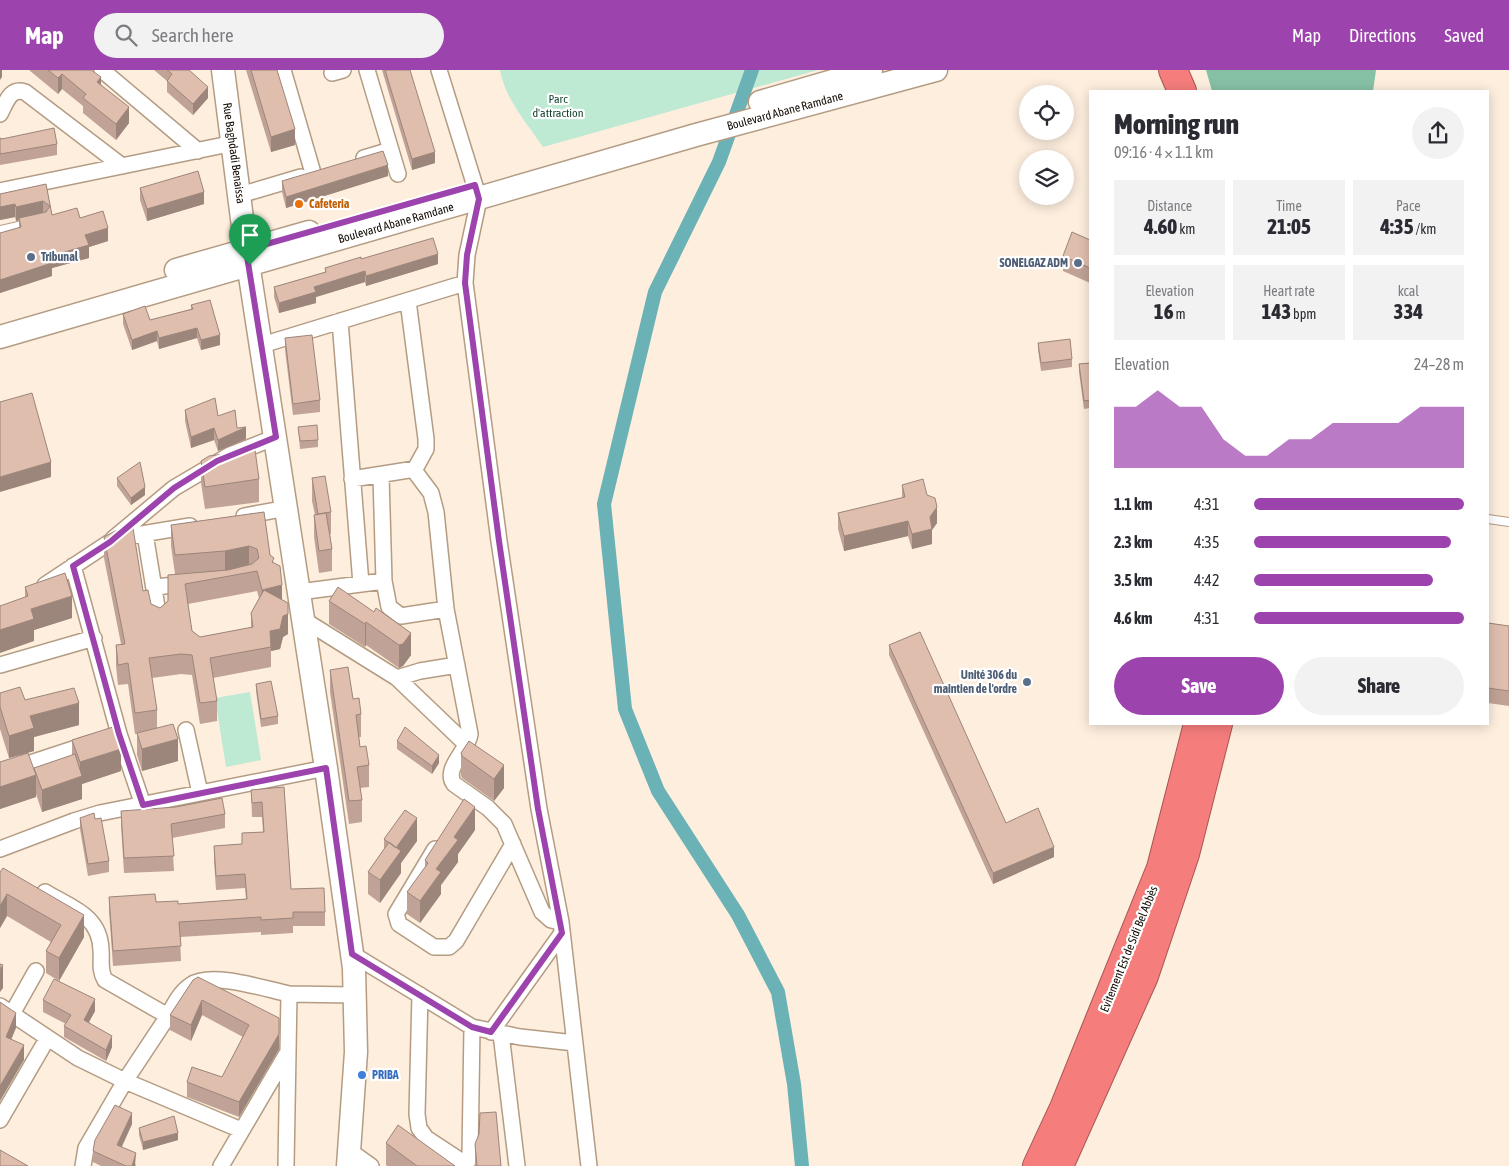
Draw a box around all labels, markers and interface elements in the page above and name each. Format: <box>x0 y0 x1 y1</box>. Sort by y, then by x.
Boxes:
search box <box>94 13 444 58</box>
icon: search <box>112 21 140 49</box>
text: Map <box>25 22 64 49</box>
text: Search here <box>152 24 234 46</box>
text: Map <box>1292 25 1321 46</box>
text: Directions <box>1349 25 1416 46</box>
text: Saved <box>1444 25 1484 46</box>
map controls <box>1019 85 1074 205</box>
button: locate <box>1019 85 1074 140</box>
street label: Boulevard Abane Ramdane <box>725 89 845 133</box>
park label: Parc d'attraction <box>532 92 584 120</box>
street label: Rue Baghdadi Benaissa <box>220 102 248 204</box>
button: share <box>1412 107 1464 159</box>
text: Morning run <box>1114 108 1239 140</box>
text: 09:16 · 4 × 1.1 km <box>1114 143 1214 161</box>
button: layers <box>1019 150 1074 205</box>
place label: Cafeteria <box>309 197 350 211</box>
marker: Cafeteria <box>293 198 305 210</box>
text: Distance <box>1147 198 1192 214</box>
text: Time <box>1276 198 1302 214</box>
text: Pace <box>1396 198 1421 214</box>
street label: Boulevard Abane Ramdane <box>337 200 455 246</box>
pin <box>229 214 271 265</box>
text: 4.60 <box>1144 214 1177 238</box>
text: 21:05 <box>1267 214 1311 238</box>
text: 4:35 <box>1380 214 1414 238</box>
icon: arrive <box>236 221 264 249</box>
text: km <box>1177 221 1195 237</box>
text: /km <box>1414 221 1436 237</box>
place label: Tribunal <box>41 250 79 264</box>
marker: Tribunal <box>25 251 37 263</box>
place label: SONELGAZ ADM <box>999 256 1068 270</box>
marker: SONELGAZ ADM <box>1072 257 1084 269</box>
text: Elevation <box>1145 283 1194 299</box>
text: Heart rate <box>1263 283 1315 299</box>
text: kcal <box>1398 283 1419 299</box>
text: 16 <box>1154 299 1174 323</box>
text: 143 <box>1262 299 1291 323</box>
text: 334 <box>1394 299 1423 323</box>
text: m <box>1174 306 1186 322</box>
text: bpm <box>1291 306 1316 322</box>
text: Elevation <box>1114 355 1169 373</box>
text: 24–28 m <box>1414 355 1464 373</box>
text: 1.1 km <box>1114 495 1153 513</box>
text: 4:31 <box>1194 495 1219 513</box>
text: 2.3 km <box>1114 533 1153 551</box>
text: 4:35 <box>1194 533 1219 551</box>
text: 3.5 km <box>1114 571 1153 589</box>
text: 4:42 <box>1194 571 1219 589</box>
text: 4.6 km <box>1114 609 1153 627</box>
text: 4:31 <box>1194 609 1219 627</box>
button: Save <box>1114 657 1284 715</box>
button: Share <box>1294 657 1464 715</box>
place label: Unité 306 du maintien de l'ordre <box>934 668 1018 696</box>
marker: Unité 306 du maintien de l'ordre <box>1021 676 1033 688</box>
street label: Evitement Est de Sidi Bel Abbès <box>1097 884 1161 1014</box>
place label: PRIBA <box>372 1068 399 1082</box>
marker: PRIBA <box>356 1069 368 1081</box>

